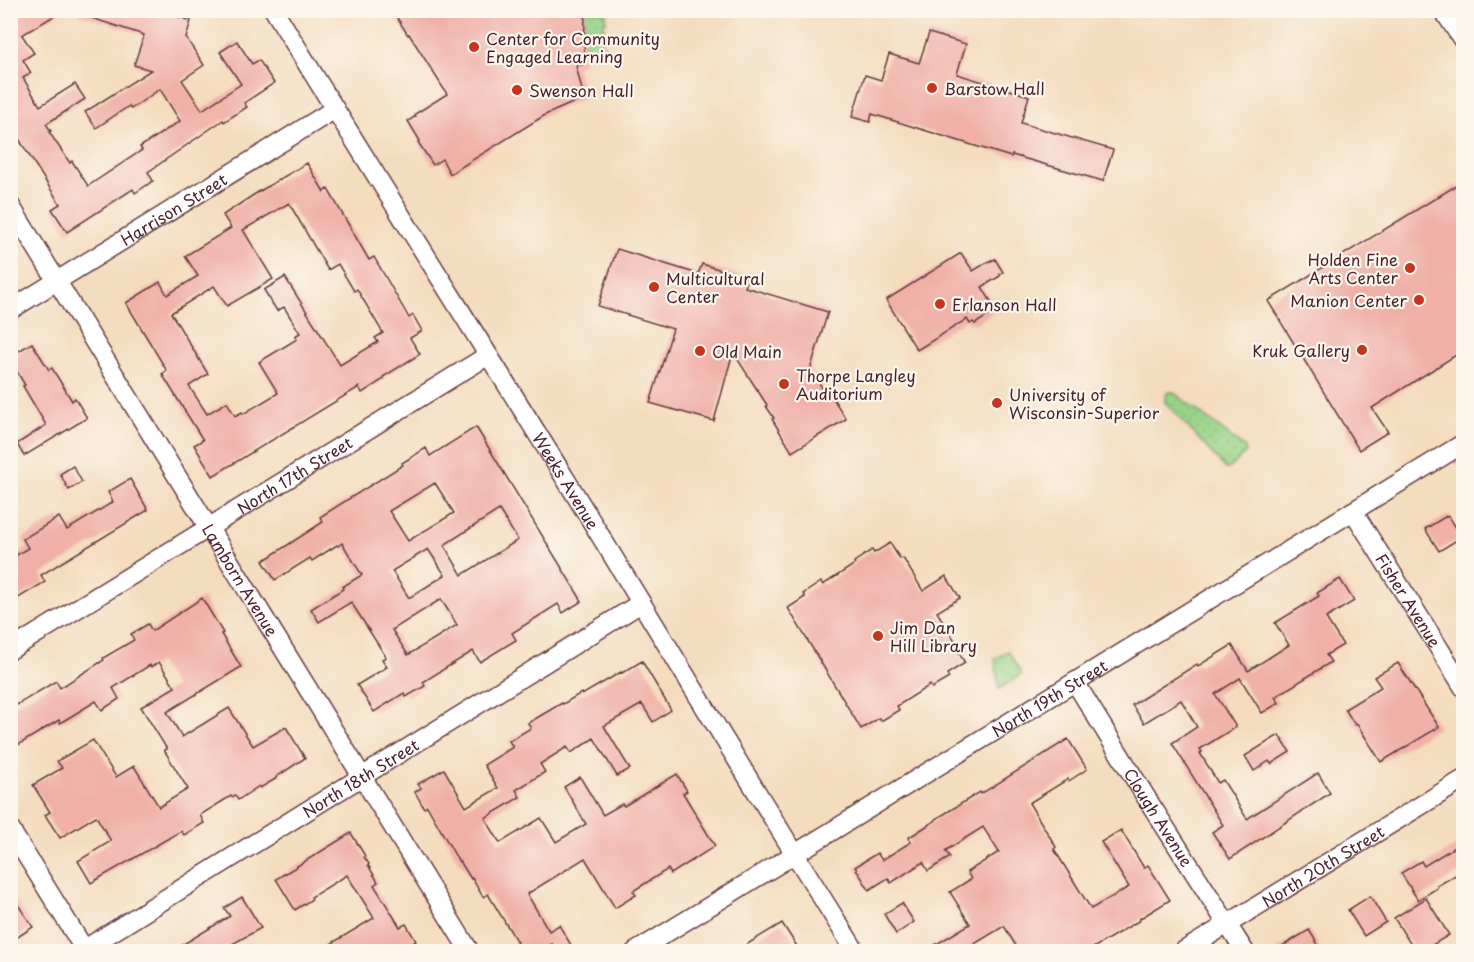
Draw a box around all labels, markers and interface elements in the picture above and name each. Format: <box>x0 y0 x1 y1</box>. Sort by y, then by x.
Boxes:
place label: Center for Community Engaged Learning <box>486 26 660 68</box>
marker: Center for Community Engaged Learning <box>467 40 481 54</box>
place label: Barstow Hall <box>944 76 1045 100</box>
place label: Swenson Hall <box>529 78 633 102</box>
marker: Barstow Hall <box>925 81 939 95</box>
marker: Swenson Hall <box>510 83 524 97</box>
street label: Harrison Street <box>115 167 232 251</box>
place label: Holden Fine Arts Center <box>1308 247 1399 289</box>
marker: Holden Fine Arts Center <box>1403 261 1417 275</box>
place label: Multicultural Center <box>666 266 765 308</box>
marker: Multicultural Center <box>647 280 661 294</box>
place label: Manion Center <box>1290 288 1408 312</box>
place label: Erlanson Hall <box>952 292 1057 316</box>
marker: Manion Center <box>1412 293 1426 307</box>
marker: Erlanson Hall <box>933 297 947 311</box>
place label: Kruk Gallery <box>1252 338 1350 362</box>
place label: Old Main <box>712 339 782 363</box>
marker: Kruk Gallery <box>1355 343 1369 357</box>
marker: Old Main <box>693 344 707 358</box>
place label: Thorpe Langley Auditorium <box>796 363 916 405</box>
marker: Thorpe Langley Auditorium <box>777 377 791 391</box>
place label: University of Wisconsin-Superior <box>1009 382 1160 424</box>
marker: University of Wisconsin-Superior <box>990 396 1004 410</box>
street label: Weeks Avenue <box>527 427 606 534</box>
street label: North 17th Street <box>232 430 357 519</box>
street label: Lamborn Avenue <box>197 519 285 641</box>
street label: Fisher Avenue <box>1370 548 1447 652</box>
place label: Jim Dan Hill Library <box>890 615 977 657</box>
marker: Jim Dan Hill Library <box>871 629 885 643</box>
street label: North 19th Street <box>987 653 1112 742</box>
street label: North 18th Street <box>297 732 423 823</box>
street label: Clough Avenue <box>1119 763 1199 871</box>
street label: North 20th Street <box>1257 819 1389 913</box>

